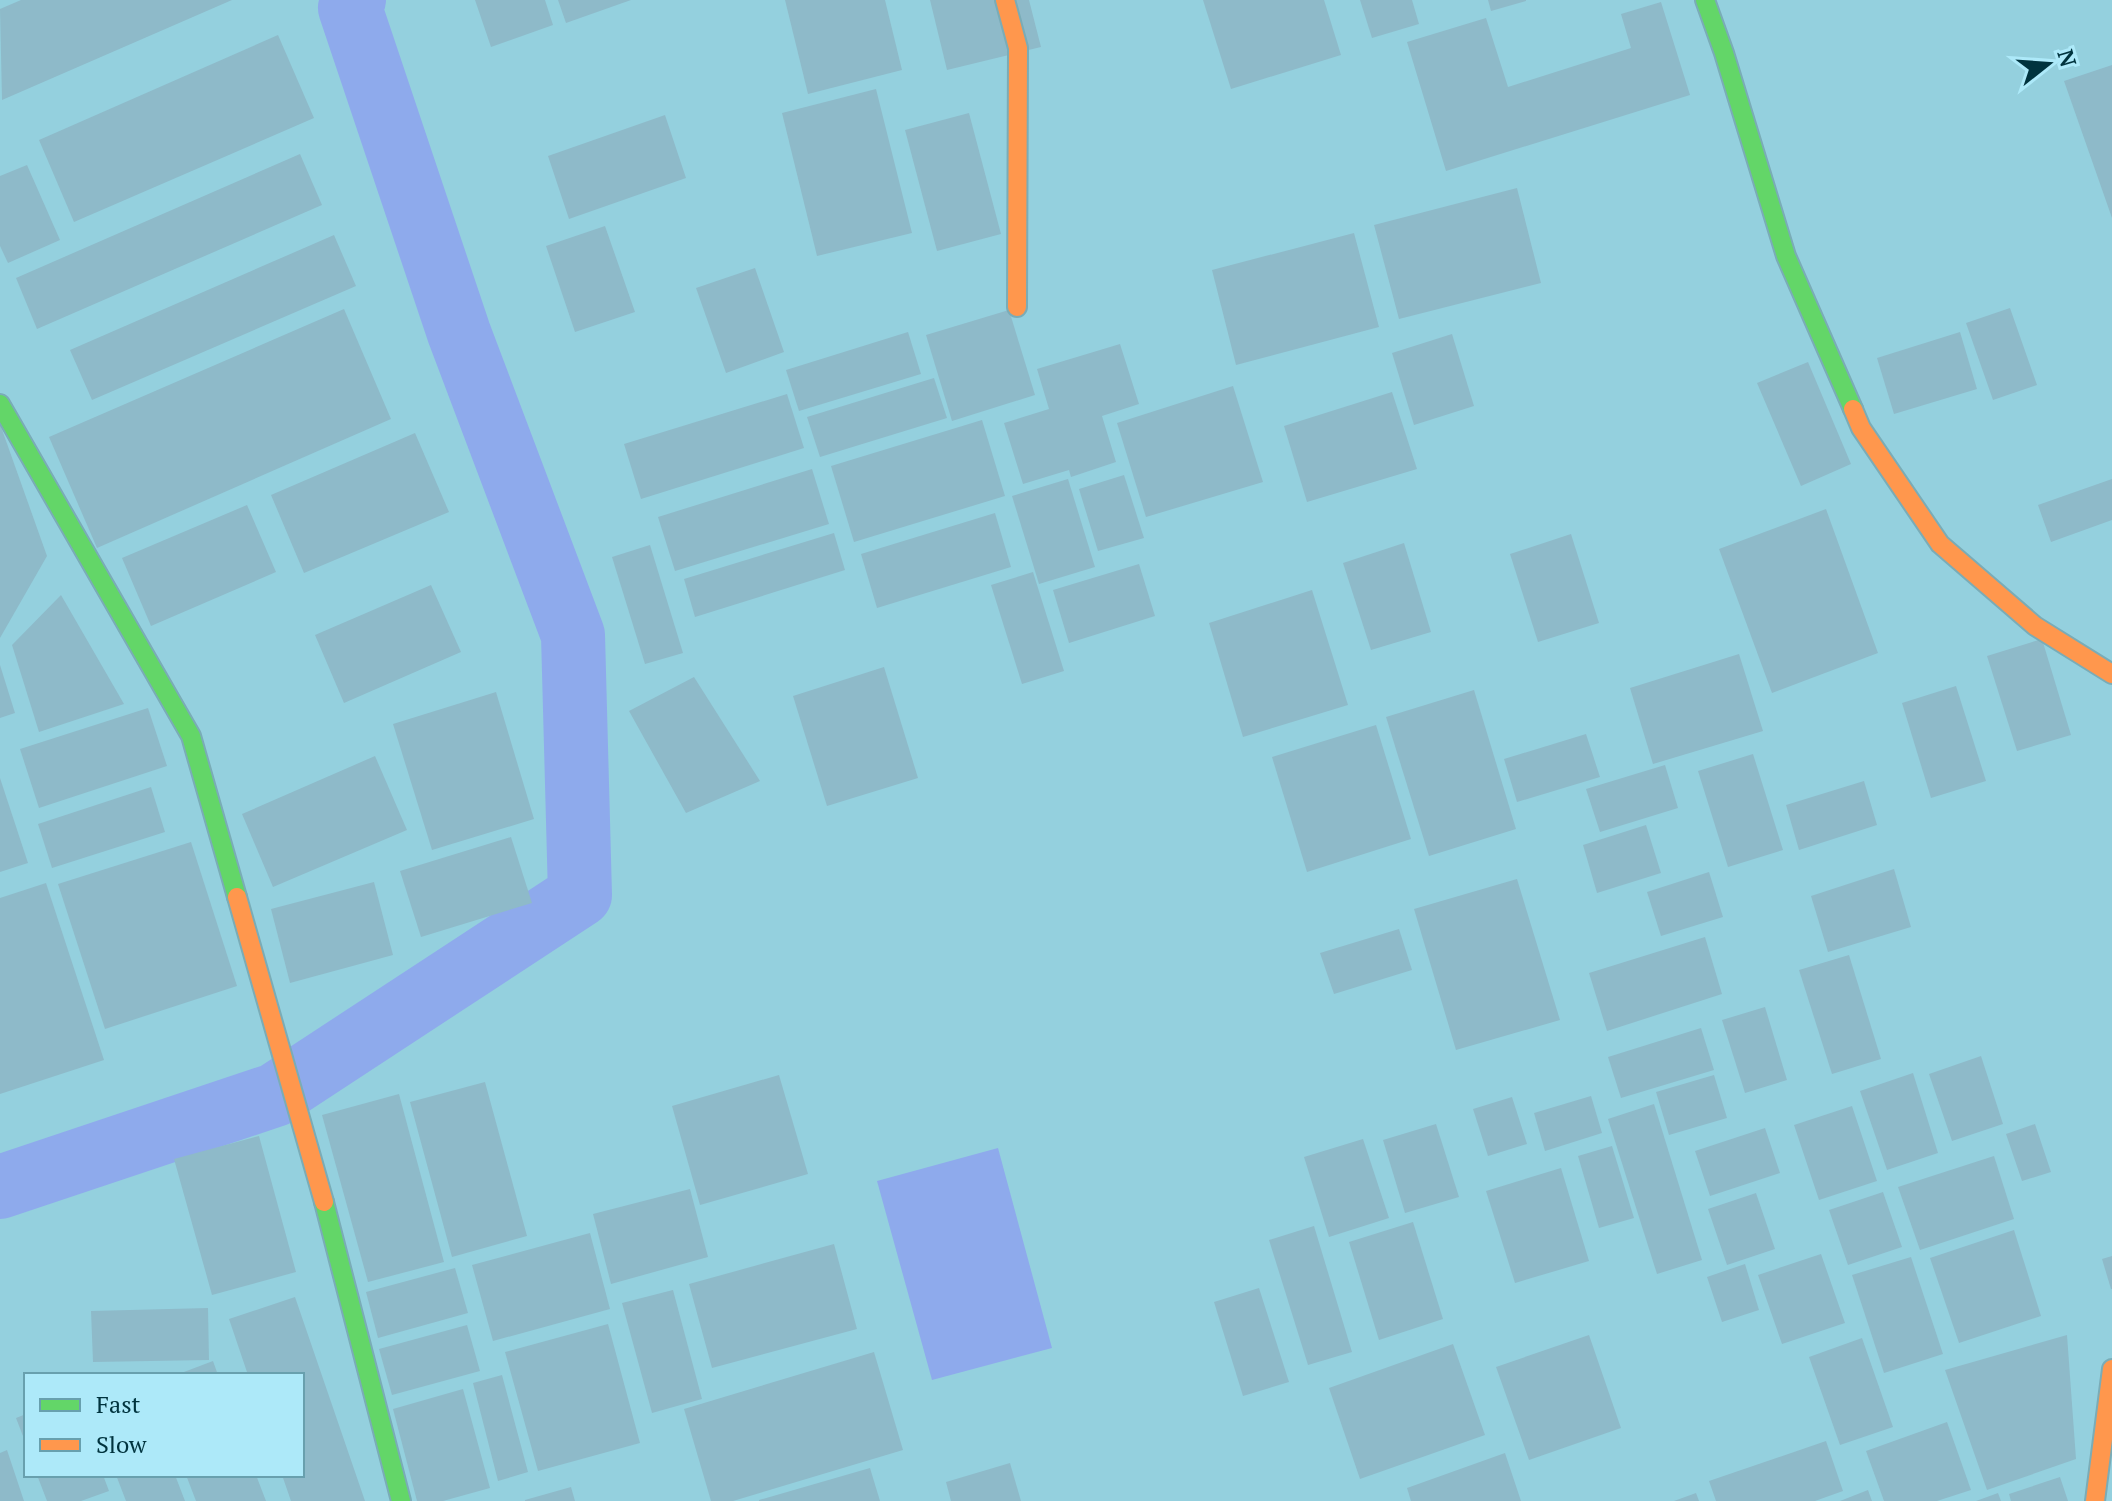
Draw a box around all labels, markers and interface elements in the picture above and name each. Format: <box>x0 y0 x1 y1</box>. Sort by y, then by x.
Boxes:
north arrow <box>2008 24 2088 104</box>
text: N <box>2051 46 2084 71</box>
legend <box>24 1373 304 1477</box>
text: Fast <box>96 1388 141 1420</box>
text: Slow <box>96 1428 147 1460</box>

